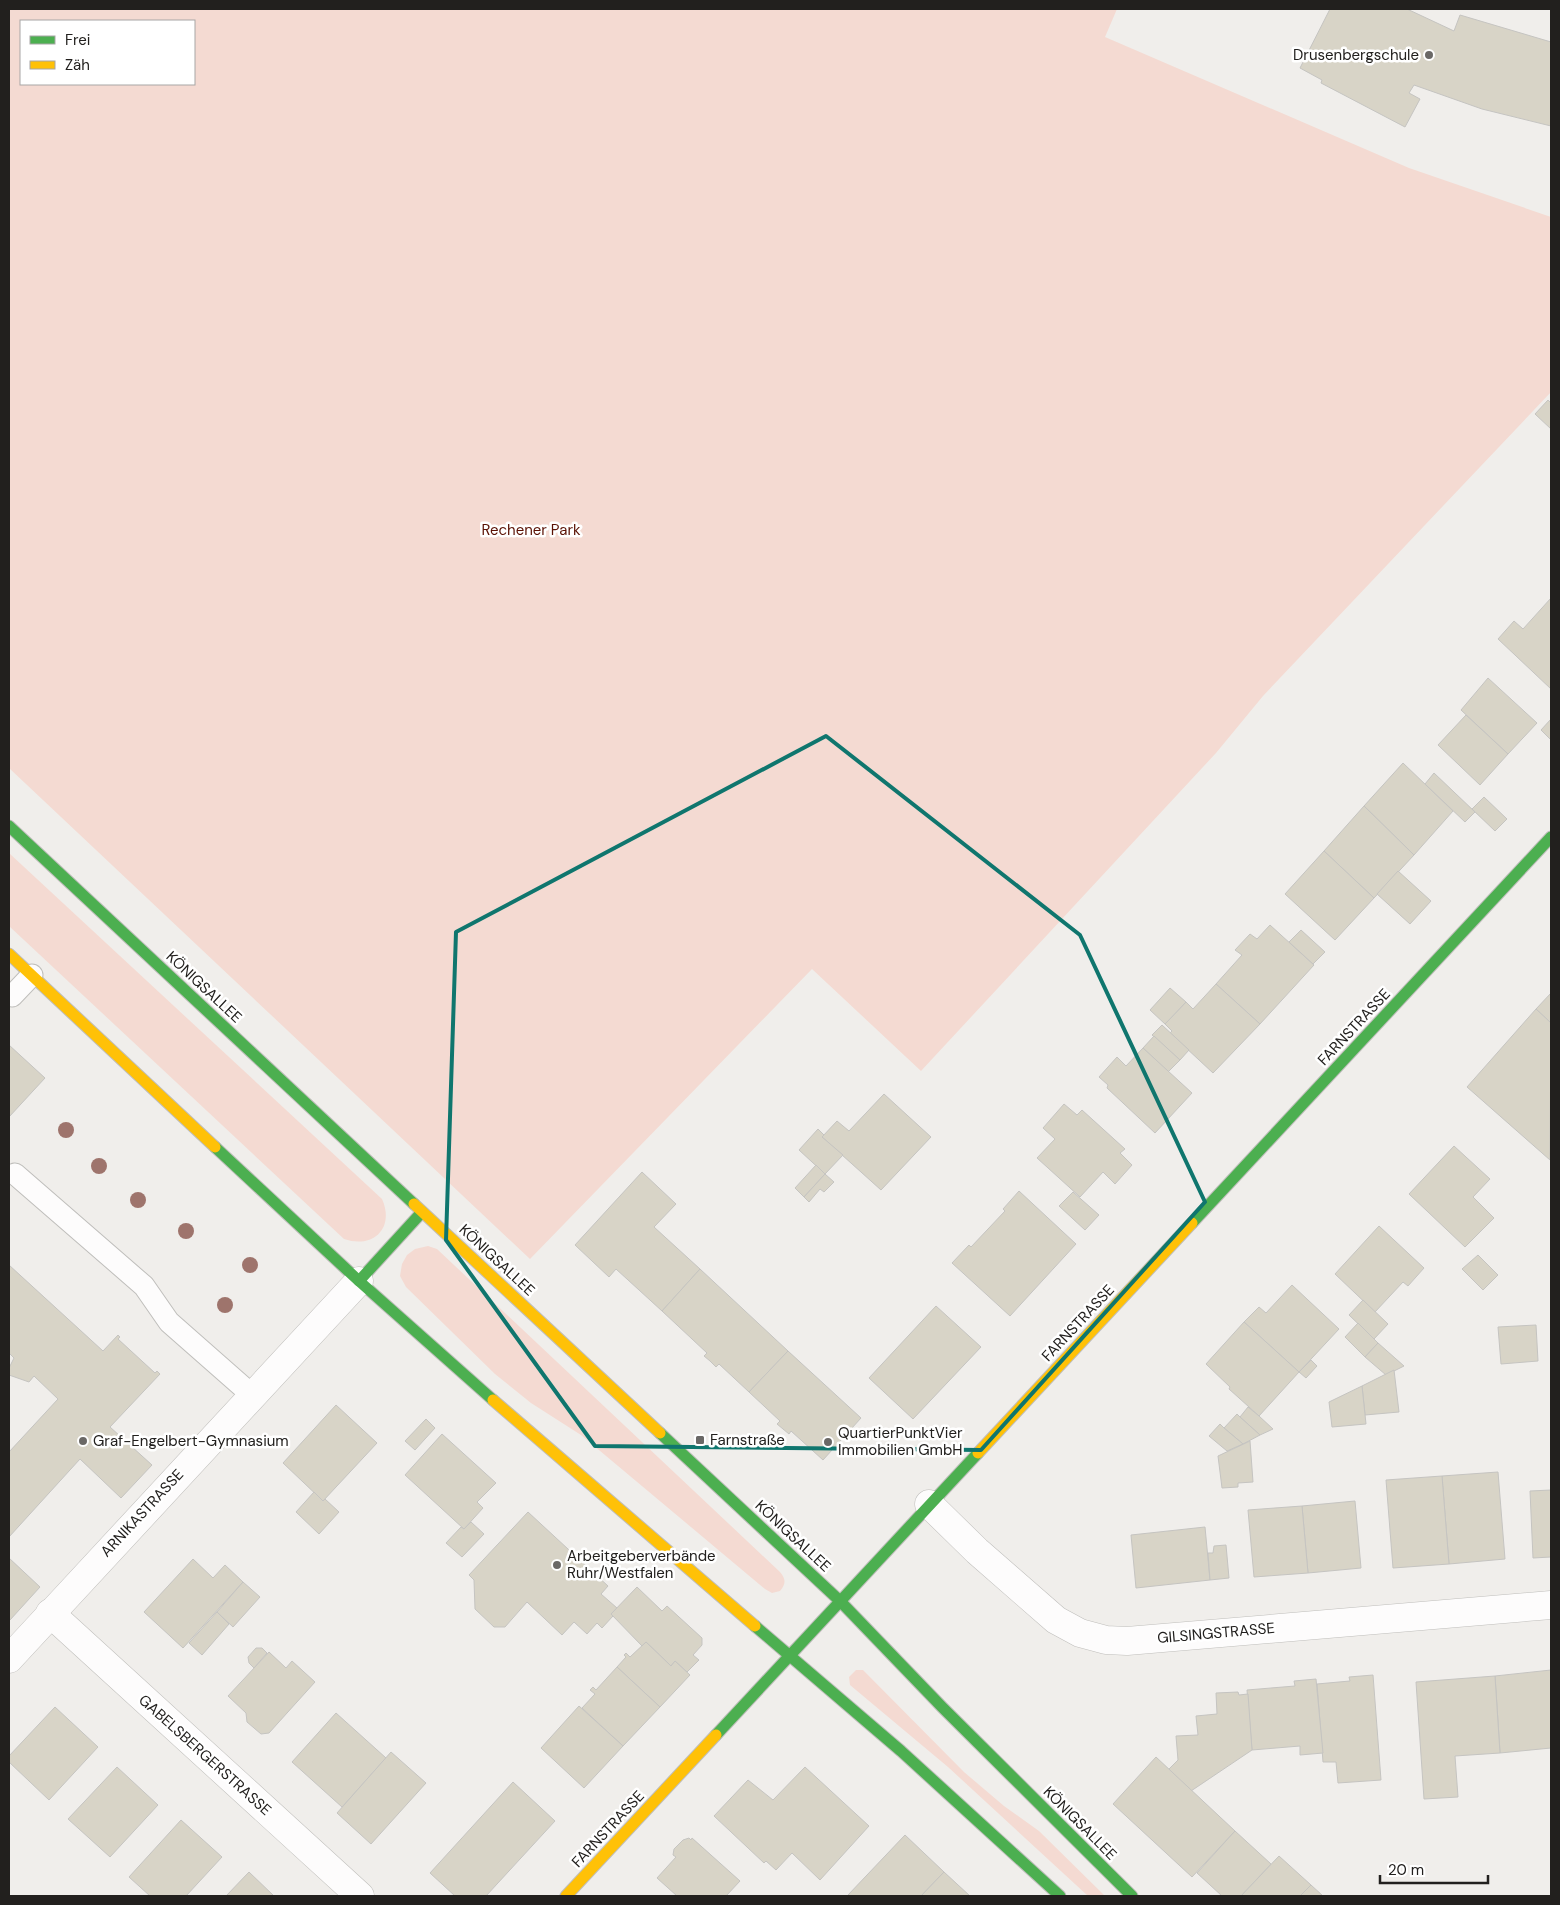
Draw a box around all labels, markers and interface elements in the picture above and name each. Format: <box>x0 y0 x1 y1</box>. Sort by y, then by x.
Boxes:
legend <box>20 20 195 85</box>
text: Frei <box>65 30 90 50</box>
place label: Drusenbergschule <box>1293 45 1419 65</box>
marker: Drusenbergschule <box>1423 49 1435 61</box>
text: Zäh <box>65 55 90 75</box>
park label: Rechener Park <box>481 520 581 540</box>
street label: KÖNIGSALLEE <box>162 947 246 1027</box>
street label: FARNSTRASSE <box>1313 984 1395 1070</box>
street label: KÖNIGSALLEE <box>455 1220 539 1300</box>
street label: FARNSTRASSE <box>1037 1280 1119 1366</box>
place label: QuartierPunktVier Immobilien GmbH <box>838 1423 963 1460</box>
place label: Farnstraße <box>710 1430 785 1450</box>
place label: Graf-Engelbert-Gymnasium <box>93 1431 289 1451</box>
marker: Farnstraße <box>694 1434 706 1446</box>
marker: Graf-Engelbert-Gymnasium <box>77 1435 89 1447</box>
marker: QuartierPunktVier Immobilien GmbH <box>822 1436 834 1448</box>
street label: ARNIKASTRASSE <box>96 1465 188 1561</box>
street label: KÖNIGSALLEE <box>751 1496 835 1576</box>
place label: Arbeitgeberverbände Ruhr/Westfalen <box>567 1546 716 1583</box>
marker: Arbeitgeberverbände Ruhr/Westfalen <box>551 1559 563 1571</box>
street label: GILSINGSTRASSE <box>1156 1618 1276 1648</box>
street label: GABELSBERGERSTRASSE <box>134 1690 276 1820</box>
street label: KÖNIGSALLEE <box>1039 1782 1121 1864</box>
street label: FARNSTRASSE <box>567 1786 649 1872</box>
scale bar <box>1380 1852 1488 1884</box>
text: 20 m <box>1388 1860 1424 1880</box>

